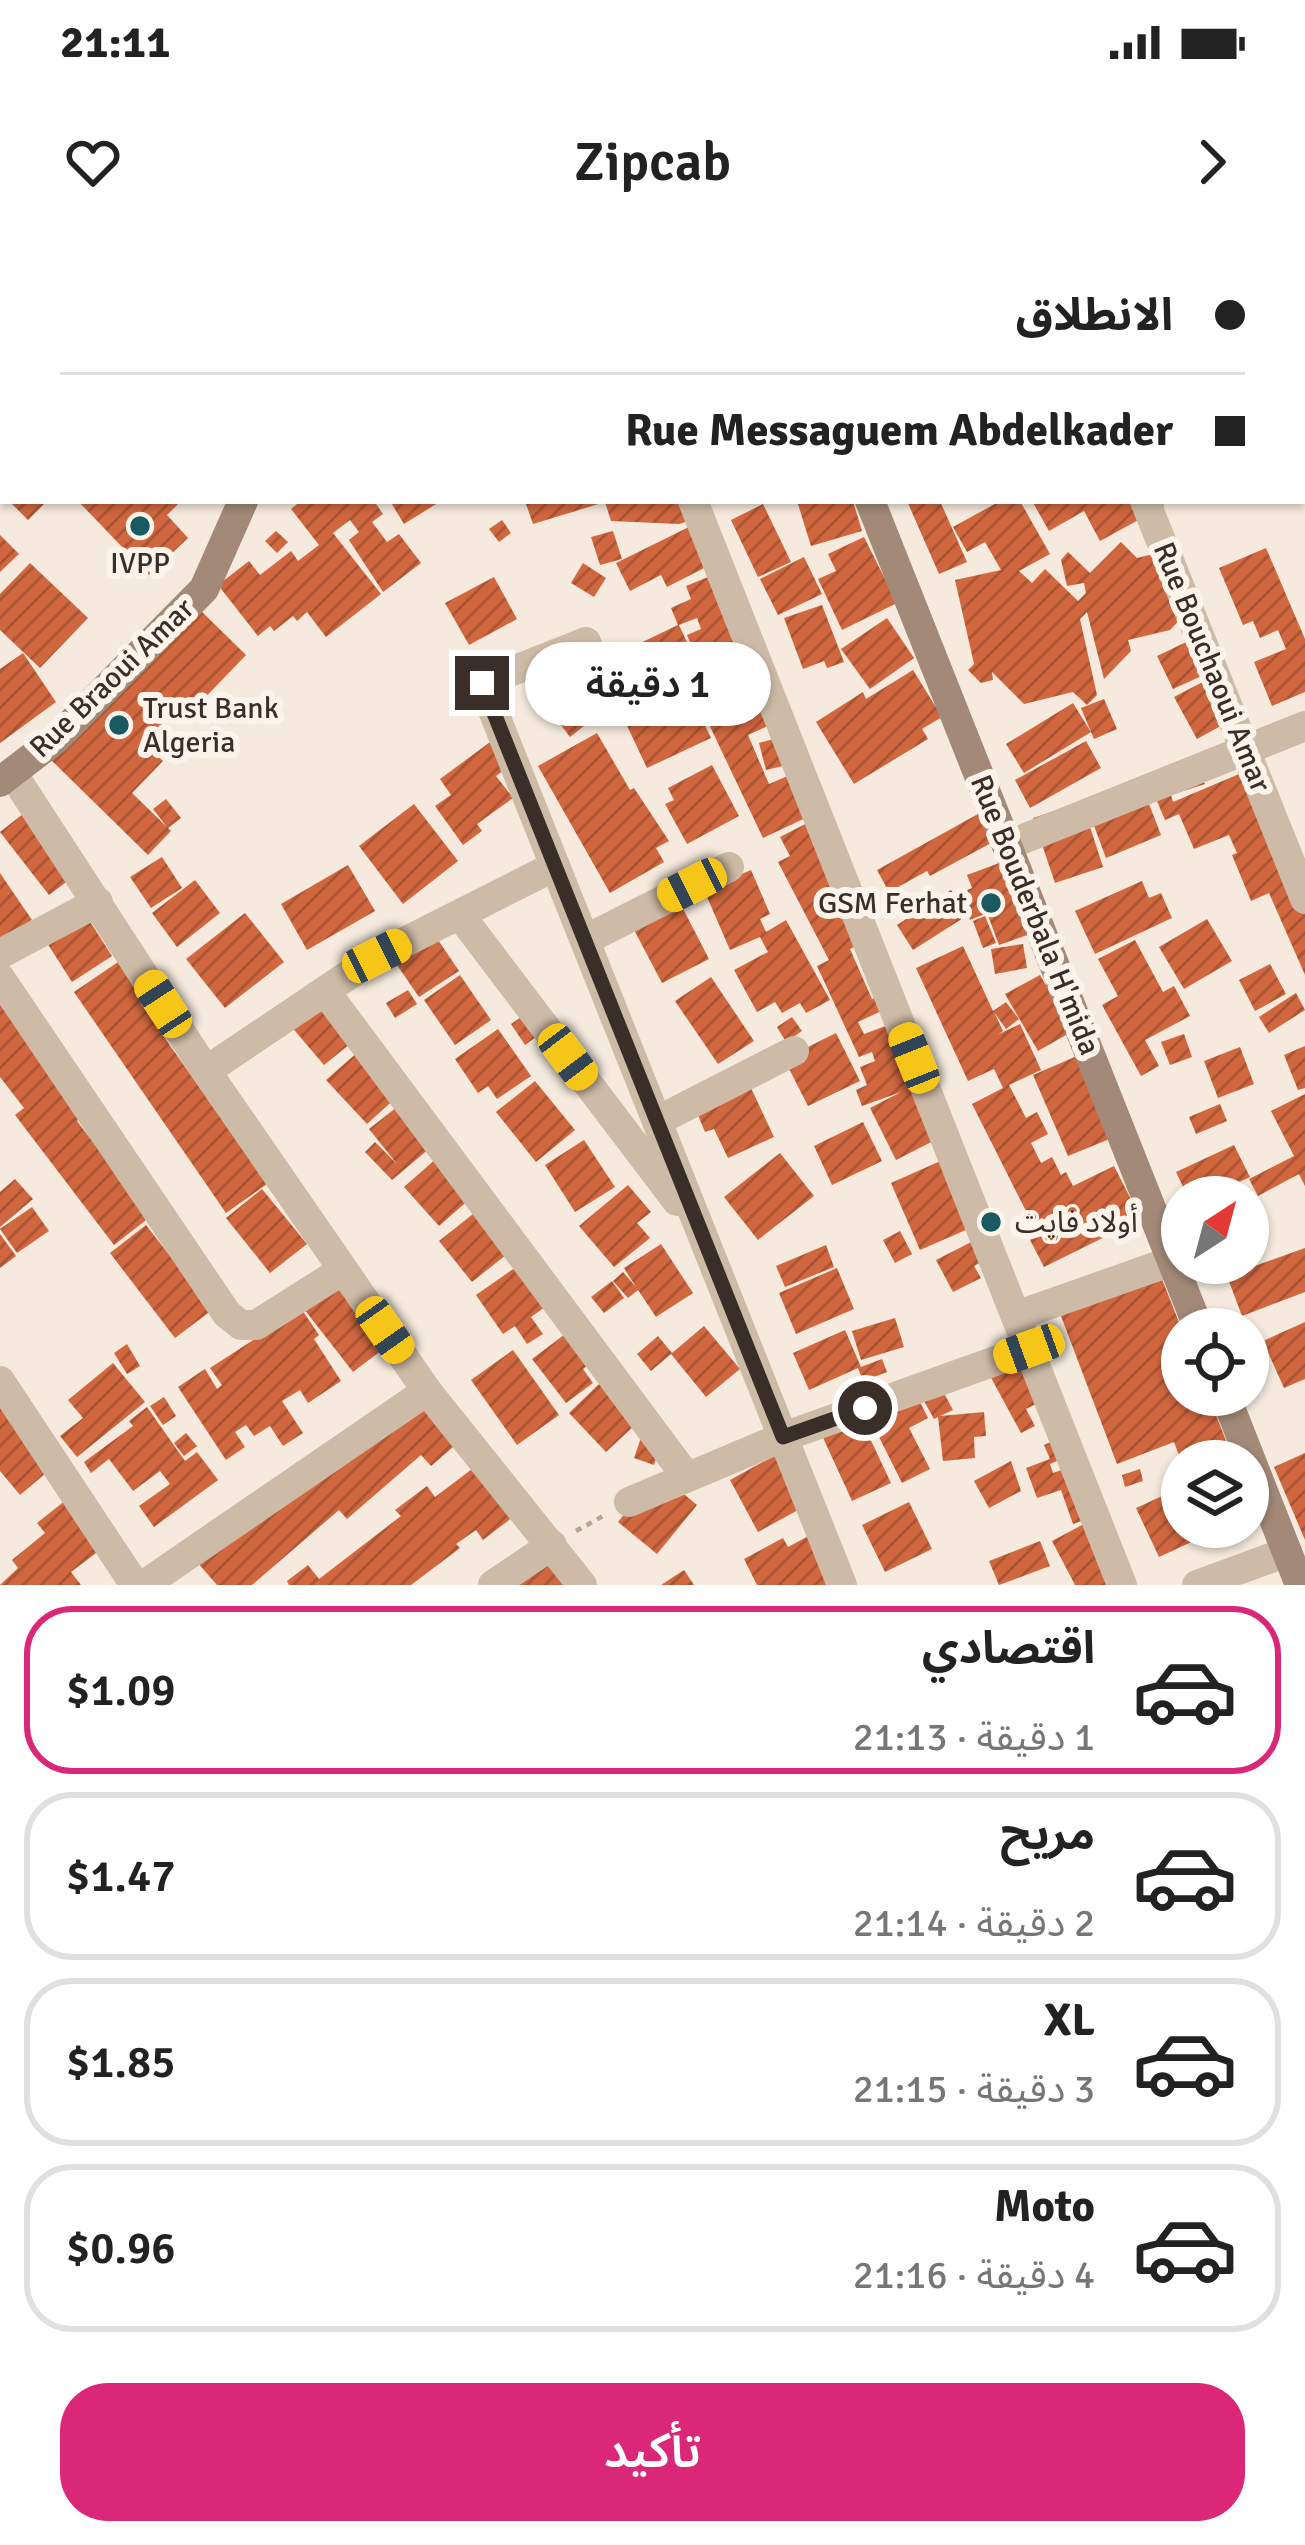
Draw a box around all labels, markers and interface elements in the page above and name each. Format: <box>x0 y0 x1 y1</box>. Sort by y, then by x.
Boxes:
text: 21:11 <box>60 15 170 70</box>
icon: heart <box>60 129 126 195</box>
text: Zipcab <box>574 129 731 196</box>
icon: forward <box>1179 129 1245 195</box>
text: الانطلاق <box>1016 288 1173 343</box>
text: Rue Messaguem Abdelkader <box>625 403 1173 458</box>
marker: IVPP <box>127 513 153 539</box>
street label: Rue Bouchaoui Amar <box>1145 537 1279 797</box>
place label: IVPP <box>110 545 170 582</box>
street label: Rue Braoui Amar <box>22 590 202 766</box>
callout: 1 دقيقة <box>524 641 770 725</box>
route end <box>455 656 509 710</box>
text: 1 دقيقة <box>586 660 710 708</box>
place label: Trust Bank Algeria <box>143 690 279 761</box>
marker: Trust Bank Algeria <box>106 712 132 738</box>
street label: Rue Bouderbala H'mida <box>962 770 1108 1060</box>
car <box>652 853 732 917</box>
place label: GSM Ferhat <box>818 885 967 922</box>
marker: GSM Ferhat <box>978 890 1004 916</box>
car <box>337 924 417 988</box>
car <box>128 964 198 1044</box>
car <box>532 1017 604 1097</box>
car <box>884 1018 944 1098</box>
north arrow <box>1161 1176 1269 1284</box>
map controls <box>1161 1176 1269 1548</box>
place label: أولاد فايت <box>1015 1203 1138 1241</box>
marker: أولاد فايت <box>978 1209 1004 1235</box>
car <box>350 1290 420 1370</box>
button: locate <box>1161 1308 1269 1416</box>
car <box>989 1320 1069 1378</box>
route start <box>838 1381 892 1435</box>
button: layers <box>1161 1440 1269 1548</box>
text: اقتصادي <box>922 1621 1095 1676</box>
icon: car <box>1131 1636 1239 1744</box>
text: $1.09 <box>66 1663 176 1718</box>
text: 1 دقيقة · 21:13 <box>853 1713 1095 1761</box>
text: مريح <box>1000 1807 1095 1862</box>
icon: car <box>1131 1822 1239 1930</box>
text: $1.47 <box>66 1849 176 1904</box>
text: 2 دقيقة · 21:14 <box>853 1899 1095 1947</box>
text: XL <box>1044 1993 1095 2048</box>
icon: car <box>1131 2008 1239 2116</box>
text: $1.85 <box>66 2035 176 2090</box>
text: 3 دقيقة · 21:15 <box>853 2065 1095 2113</box>
text: Moto <box>994 2179 1095 2234</box>
icon: car <box>1131 2194 1239 2302</box>
text: $0.96 <box>66 2221 176 2276</box>
text: 4 دقيقة · 21:16 <box>853 2251 1095 2299</box>
button: تأكيد <box>60 2383 1245 2521</box>

